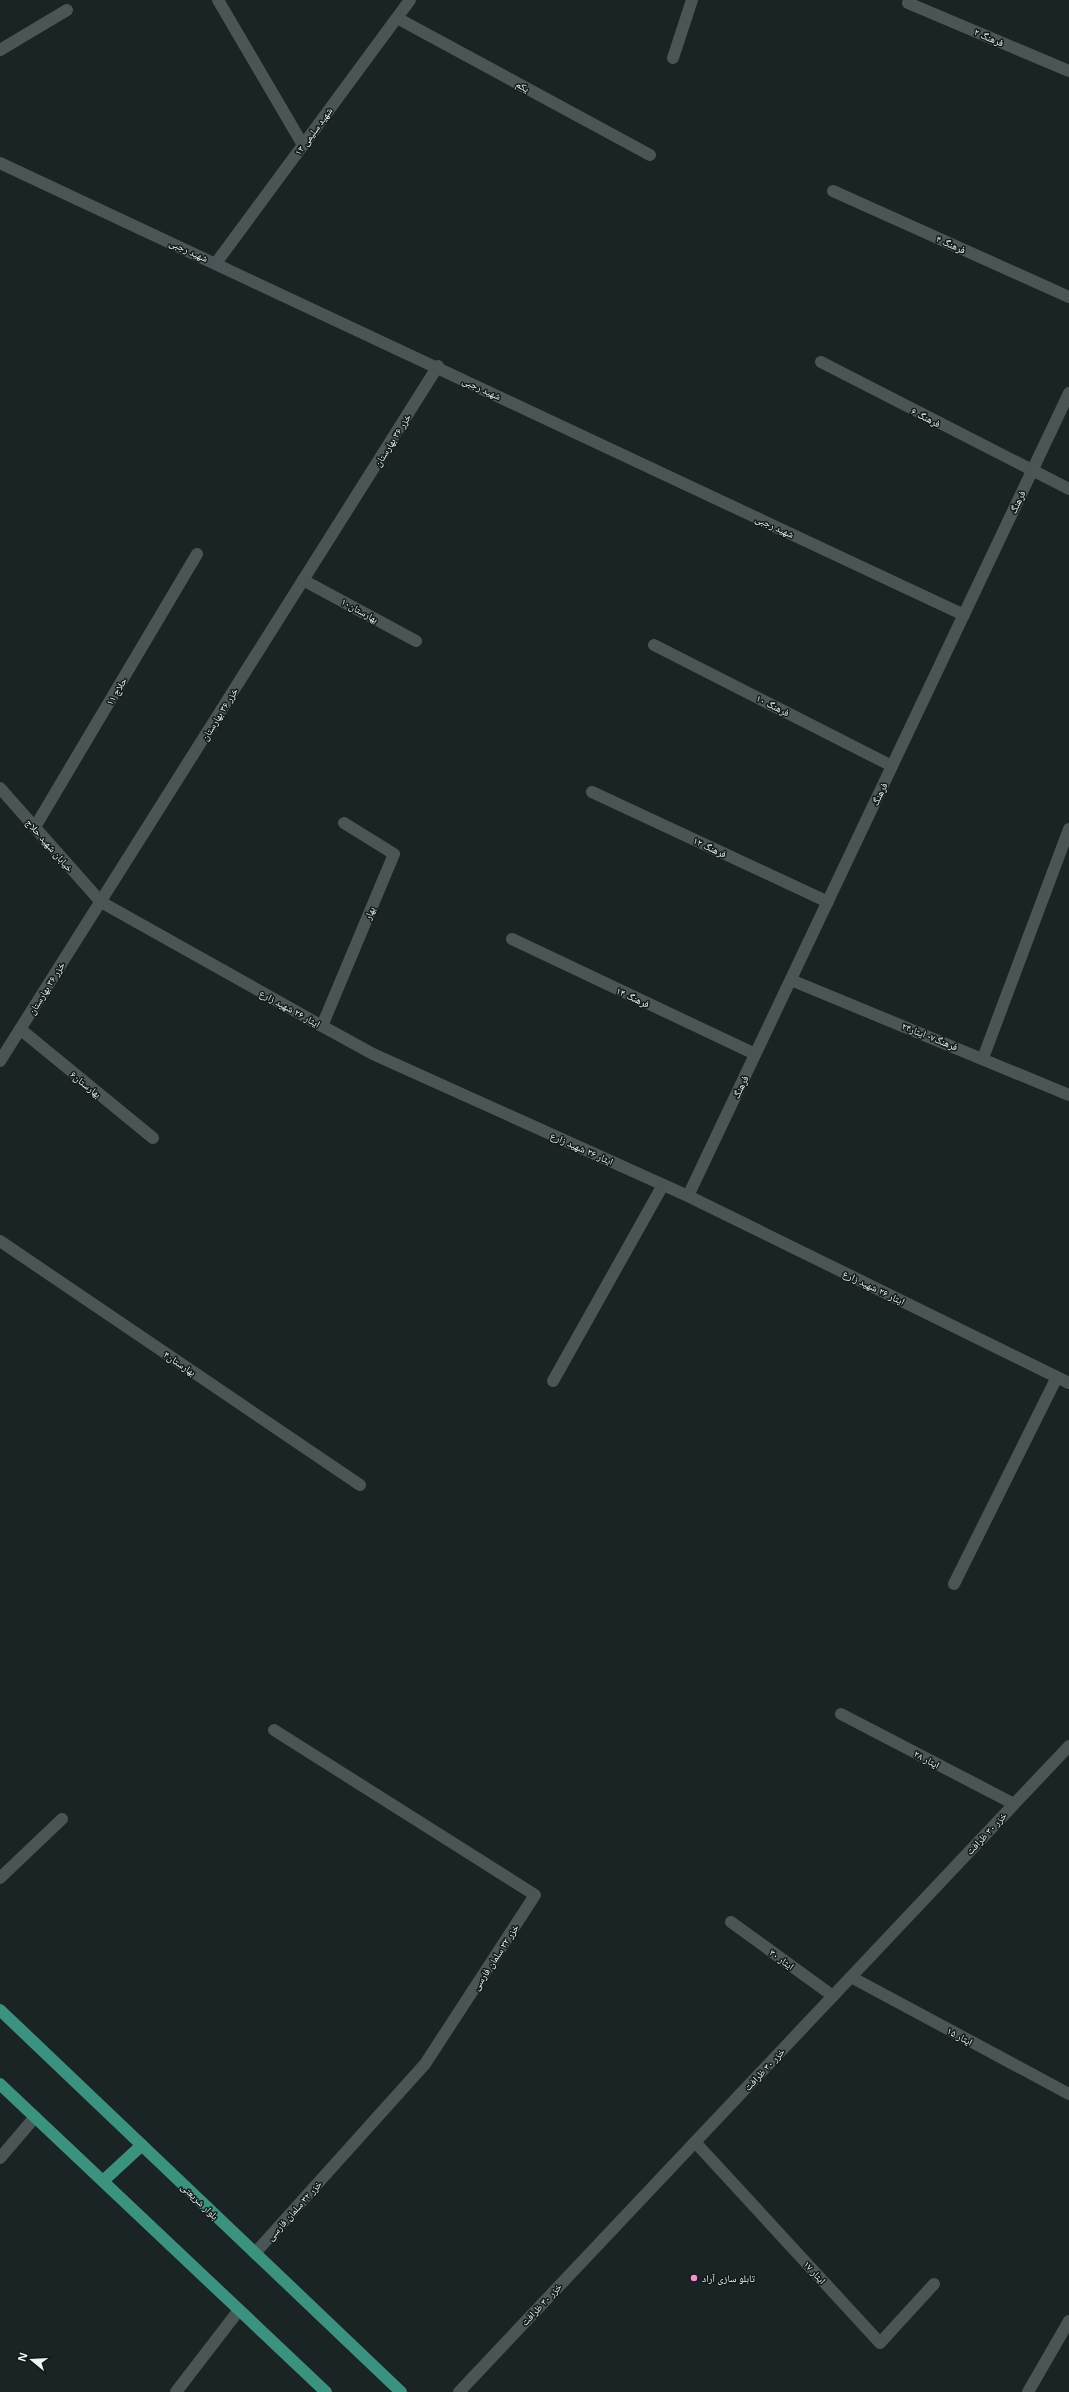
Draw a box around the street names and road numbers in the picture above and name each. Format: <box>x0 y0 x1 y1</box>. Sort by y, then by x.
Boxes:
street label: فرهنگ ۲ <box>972 24 1006 50</box>
street label: یکم <box>513 77 532 96</box>
street label: شهید سلیمی ۱۳ <box>291 104 336 158</box>
street label: فرهنگ ۴ <box>934 231 968 257</box>
street label: شهید رجبی <box>167 235 211 265</box>
street label: شهید رجبی <box>460 373 504 403</box>
street label: فرهنگ ۶ <box>909 404 943 430</box>
street label: خزر ۳۶ بهارستان <box>370 410 414 469</box>
street label: فرهنگ <box>1006 488 1028 516</box>
street label: شهید رجبی <box>753 511 797 541</box>
street label: بهارستان۱۰ <box>339 594 381 626</box>
street label: حلاج ۱۱ <box>102 674 130 708</box>
street label: خزر ۳۶ بهارستان <box>197 684 241 743</box>
street label: فرهنگ ۱۰ <box>754 691 792 719</box>
street label: فرهنگ <box>868 780 890 808</box>
street label: خیابان شهید حلاج <box>23 815 77 875</box>
street label: فرهنگ ۱۲ <box>691 833 729 861</box>
street label: بهار <box>360 904 378 923</box>
street label: خزر ۳۶ بهارستان <box>24 958 68 1017</box>
street label: فرهنگ ۱۴ <box>614 983 652 1011</box>
street label: ایثار ۲۶ شهید زارع <box>257 986 323 1030</box>
street label: فرهنگ۷- ایثار۲۴ <box>900 1018 960 1054</box>
street label: بهارستان۶ <box>68 1067 105 1101</box>
street label: فرهنگ <box>729 1073 751 1101</box>
street label: ایثار ۲۶ شهید زارع <box>548 1128 616 1168</box>
street label: ایثار ۲۶ شهید زارع <box>841 1266 907 1308</box>
street label: بهارستان۴ <box>161 1347 199 1379</box>
street label: ایثار ۲۸ <box>912 1746 942 1772</box>
street label: خزر ۳۰ ظرافت <box>963 1808 1010 1857</box>
street label: خزر ۳۲ سلمان فارسی <box>468 1921 522 1993</box>
street label: ایثار ۳۰ <box>767 1945 797 1973</box>
street label: ایثار ۱۵ <box>945 2023 975 2049</box>
street label: خزر ۳۰ ظرافت <box>741 2044 788 2093</box>
street label: خزر ۳۲ سلمان فارسی <box>263 2176 325 2243</box>
street label: بلوار شریعتی <box>178 2180 222 2223</box>
street label: ایثار ۱۷ <box>801 2257 829 2287</box>
street label: خزر ۳۰ ظرافت <box>518 2279 565 2328</box>

